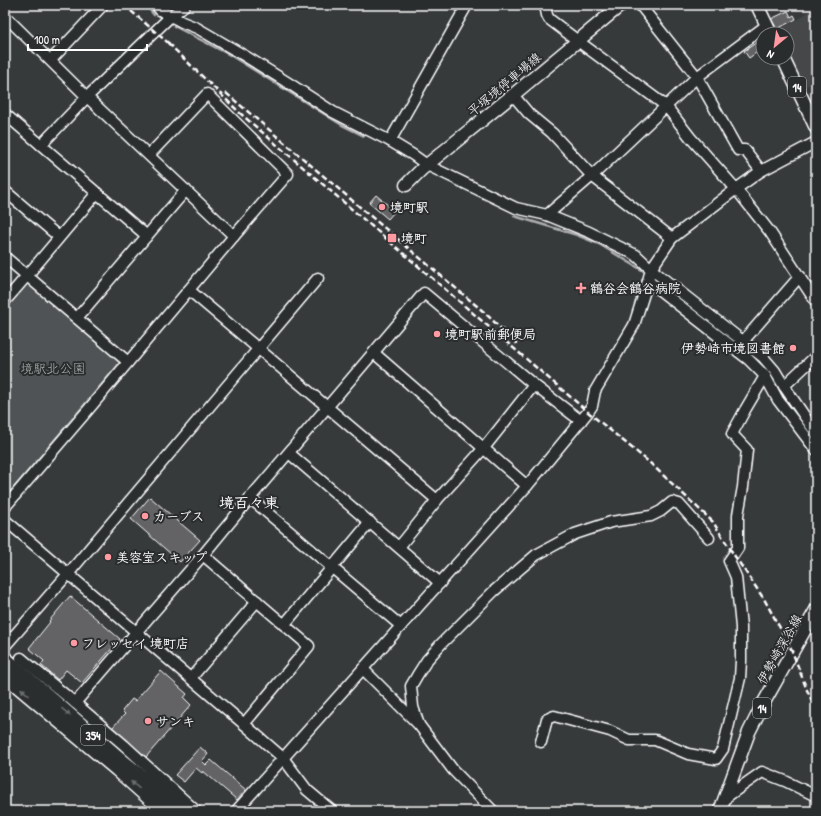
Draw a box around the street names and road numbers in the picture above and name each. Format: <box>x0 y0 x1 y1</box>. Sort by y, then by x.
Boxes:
street label: 平塚境停車場線 <box>463 47 545 120</box>
road number: 14 <box>788 77 806 97</box>
street label: 伊勢崎深谷線 <box>752 610 806 687</box>
road number: 14 <box>753 698 771 718</box>
road number: 354 <box>81 725 105 745</box>

